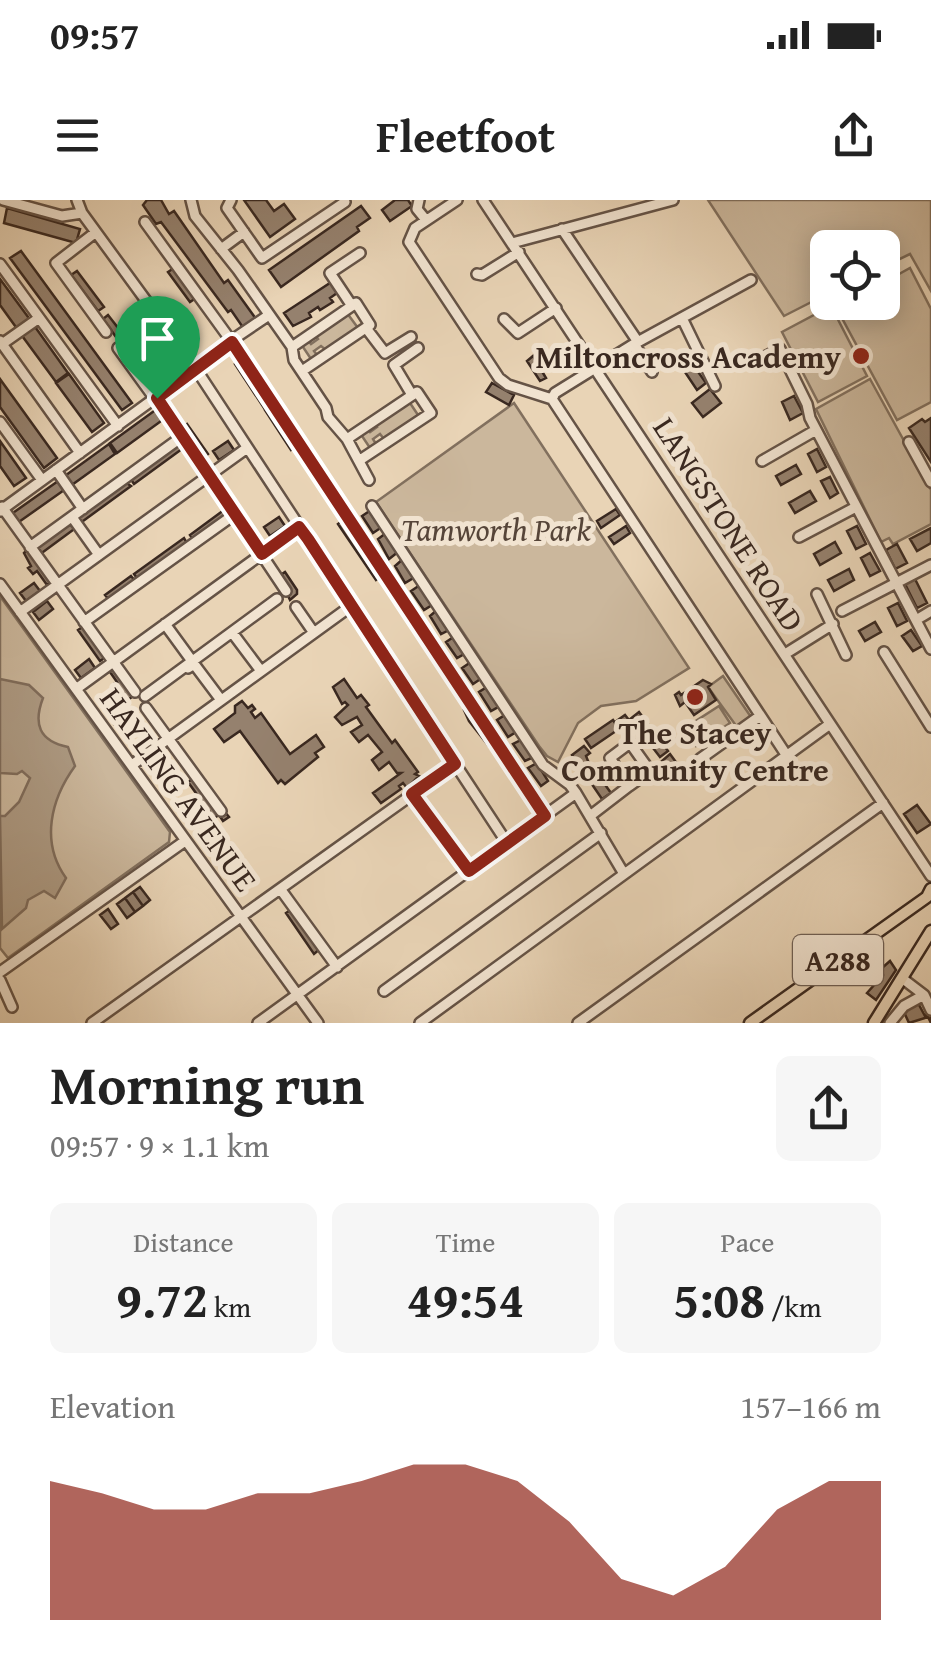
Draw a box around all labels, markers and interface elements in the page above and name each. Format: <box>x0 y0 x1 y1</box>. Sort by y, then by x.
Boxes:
text: 09:57 <box>50 7 140 63</box>
text: Fleetfoot <box>376 103 555 168</box>
icon: menu <box>50 108 105 163</box>
icon: share <box>826 108 881 163</box>
map controls <box>810 230 900 320</box>
button: locate <box>810 230 900 320</box>
pin <box>115 296 200 399</box>
icon: arrive <box>130 311 185 366</box>
place label: Miltoncross Academy <box>536 333 842 380</box>
marker: Miltoncross Academy <box>850 345 872 367</box>
street label: LANGSTONE ROAD <box>642 407 816 641</box>
park label: Tamworth Park <box>401 506 591 553</box>
street label: HAYLING AVENUE <box>89 677 269 901</box>
marker: The Stacey Community Centre <box>684 686 706 708</box>
place label: The Stacey Community Centre <box>561 709 829 793</box>
road number: A288 <box>793 935 883 985</box>
text: Morning run <box>50 1044 364 1124</box>
button: share <box>776 1056 881 1161</box>
text: 09:57 · 9 × 1.1 km <box>50 1122 269 1169</box>
text: Distance <box>133 1221 234 1262</box>
text: Time <box>436 1221 495 1262</box>
text: Pace <box>721 1221 774 1262</box>
text: 9.72 <box>116 1262 208 1335</box>
text: 49:54 <box>407 1262 524 1335</box>
text: 5:08 <box>673 1262 765 1335</box>
text: km <box>208 1286 251 1327</box>
text: /km <box>765 1286 822 1327</box>
text: Elevation <box>50 1383 175 1430</box>
text: 157–166 m <box>740 1383 881 1430</box>

